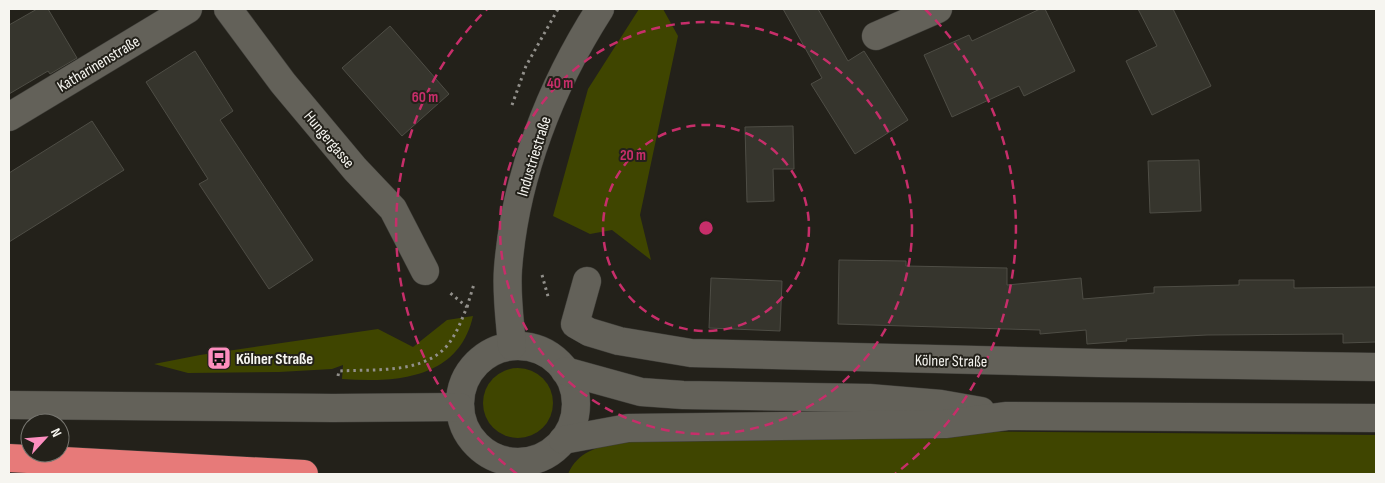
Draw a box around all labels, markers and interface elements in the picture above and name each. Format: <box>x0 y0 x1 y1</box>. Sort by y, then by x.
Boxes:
street label: Katharinenstraße <box>54 32 144 96</box>
text: 40 m <box>547 74 573 93</box>
text: 60 m <box>412 88 438 107</box>
street label: Hungergasse <box>300 108 358 172</box>
street label: Industriestraße <box>513 114 556 199</box>
text: 20 m <box>620 146 646 165</box>
centre of rings <box>697 219 715 237</box>
bus stop icon: Kölner Straße <box>206 345 232 371</box>
place label: Kölner Straße <box>236 350 313 369</box>
street label: Kölner Straße <box>915 351 987 372</box>
north arrow <box>20 413 70 463</box>
text: N <box>47 425 66 440</box>

